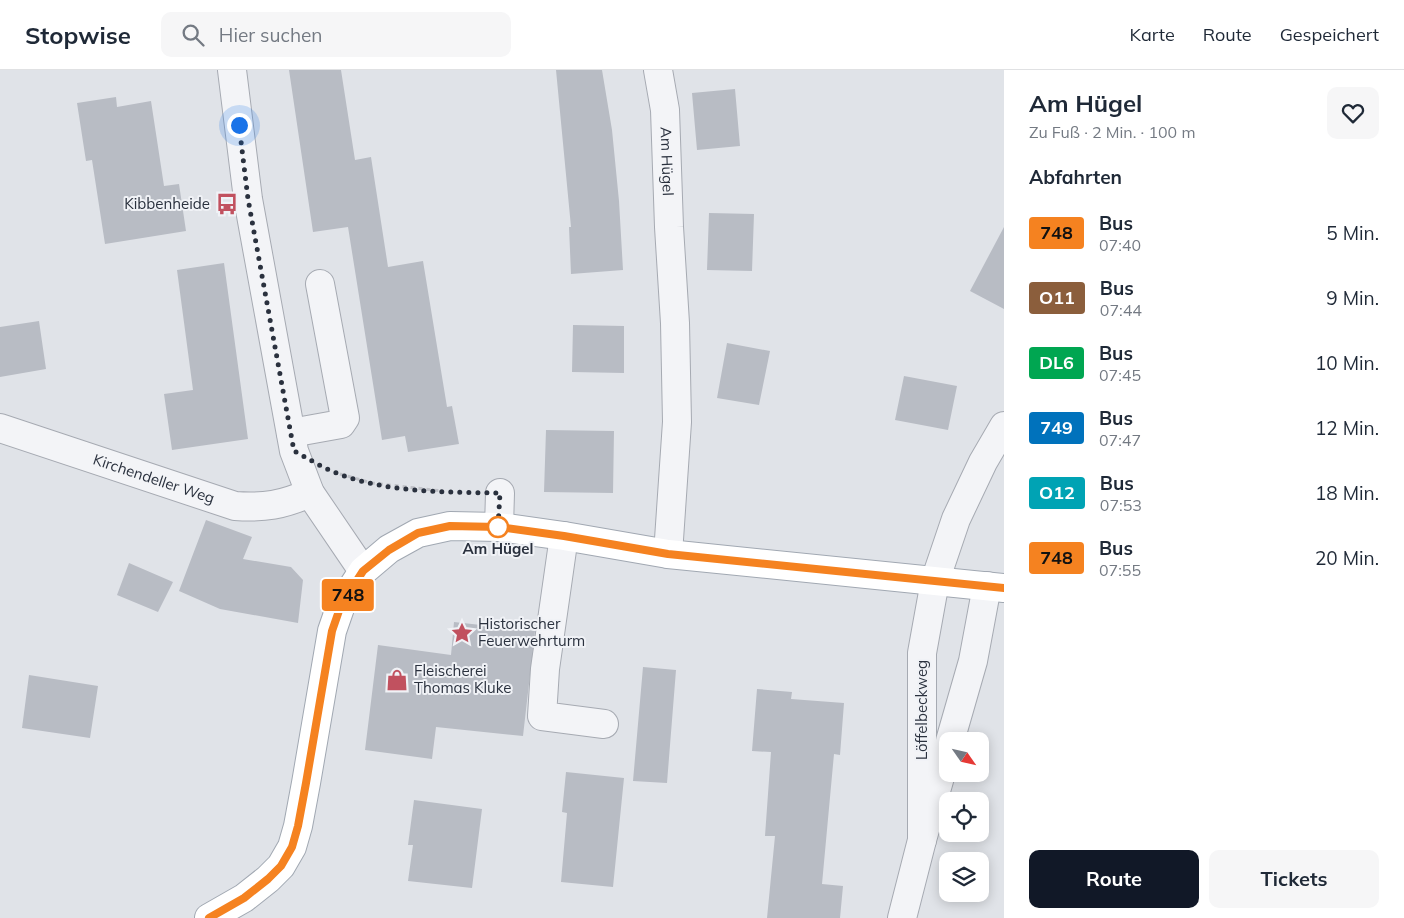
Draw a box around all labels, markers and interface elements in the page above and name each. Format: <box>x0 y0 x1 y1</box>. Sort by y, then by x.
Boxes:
search box <box>161 12 511 57</box>
text: Stopwise <box>25 20 131 50</box>
icon: search <box>179 21 207 49</box>
text: Hier suchen <box>219 23 323 47</box>
text: Karte <box>1130 23 1175 46</box>
text: Route <box>1203 23 1252 46</box>
text: Gespeichert <box>1280 23 1379 46</box>
button: heart <box>1327 87 1379 139</box>
text: Am Hügel <box>1029 88 1142 118</box>
your location <box>227 113 252 138</box>
text: Zu Fuß · 2 Min. · 100 m <box>1029 122 1195 142</box>
street label: Am Hügel <box>657 127 678 196</box>
text: Abfahrten <box>1029 165 1122 189</box>
bus stop icon: Kibbenheide <box>214 191 240 217</box>
place label: Kibbenheide <box>124 194 210 213</box>
text: Bus <box>1099 211 1133 235</box>
text: 748 <box>1040 221 1073 244</box>
text: 5 Min. <box>1326 221 1379 245</box>
text: 07:40 <box>1099 235 1141 255</box>
text: Bus <box>1100 276 1134 300</box>
text: O11 <box>1039 286 1075 309</box>
text: 9 Min. <box>1326 286 1379 310</box>
text: 07:44 <box>1100 300 1142 320</box>
text: Bus <box>1099 341 1133 365</box>
text: DL6 <box>1039 351 1074 374</box>
text: 10 Min. <box>1315 351 1379 375</box>
text: 07:45 <box>1099 365 1141 385</box>
text: Bus <box>1099 406 1133 430</box>
text: 749 <box>1040 416 1073 439</box>
text: 12 Min. <box>1315 416 1379 440</box>
text: 07:47 <box>1099 430 1141 450</box>
street label: Kirchendeller Weg <box>91 450 217 508</box>
text: Bus <box>1100 471 1134 495</box>
text: O12 <box>1039 481 1075 504</box>
text: 18 Min. <box>1315 481 1379 505</box>
text: 07:53 <box>1100 495 1142 515</box>
marker: Am Hügel <box>487 516 509 538</box>
text: Bus <box>1099 536 1133 560</box>
place label: Am Hügel <box>463 539 533 558</box>
text: 748 <box>1040 546 1073 569</box>
text: 20 Min. <box>1315 546 1379 570</box>
text: 07:55 <box>1099 560 1141 580</box>
line badge: 748 <box>319 579 377 611</box>
text: 748 <box>332 583 364 606</box>
place label: Historischer Feuerwehrturm <box>478 614 585 650</box>
place icon: Historischer Feuerwehrturm <box>449 620 475 646</box>
street label: Löffelbeckweg <box>912 660 931 760</box>
place label: Fleischerei Thomas Kluke <box>414 661 511 697</box>
shop icon: Fleischerei Thomas Kluke <box>384 667 410 693</box>
north arrow <box>939 732 989 782</box>
map controls <box>939 732 989 902</box>
button: locate <box>939 792 989 842</box>
button: Route <box>1029 850 1199 908</box>
button: Tickets <box>1209 850 1379 908</box>
button: layers <box>939 852 989 902</box>

